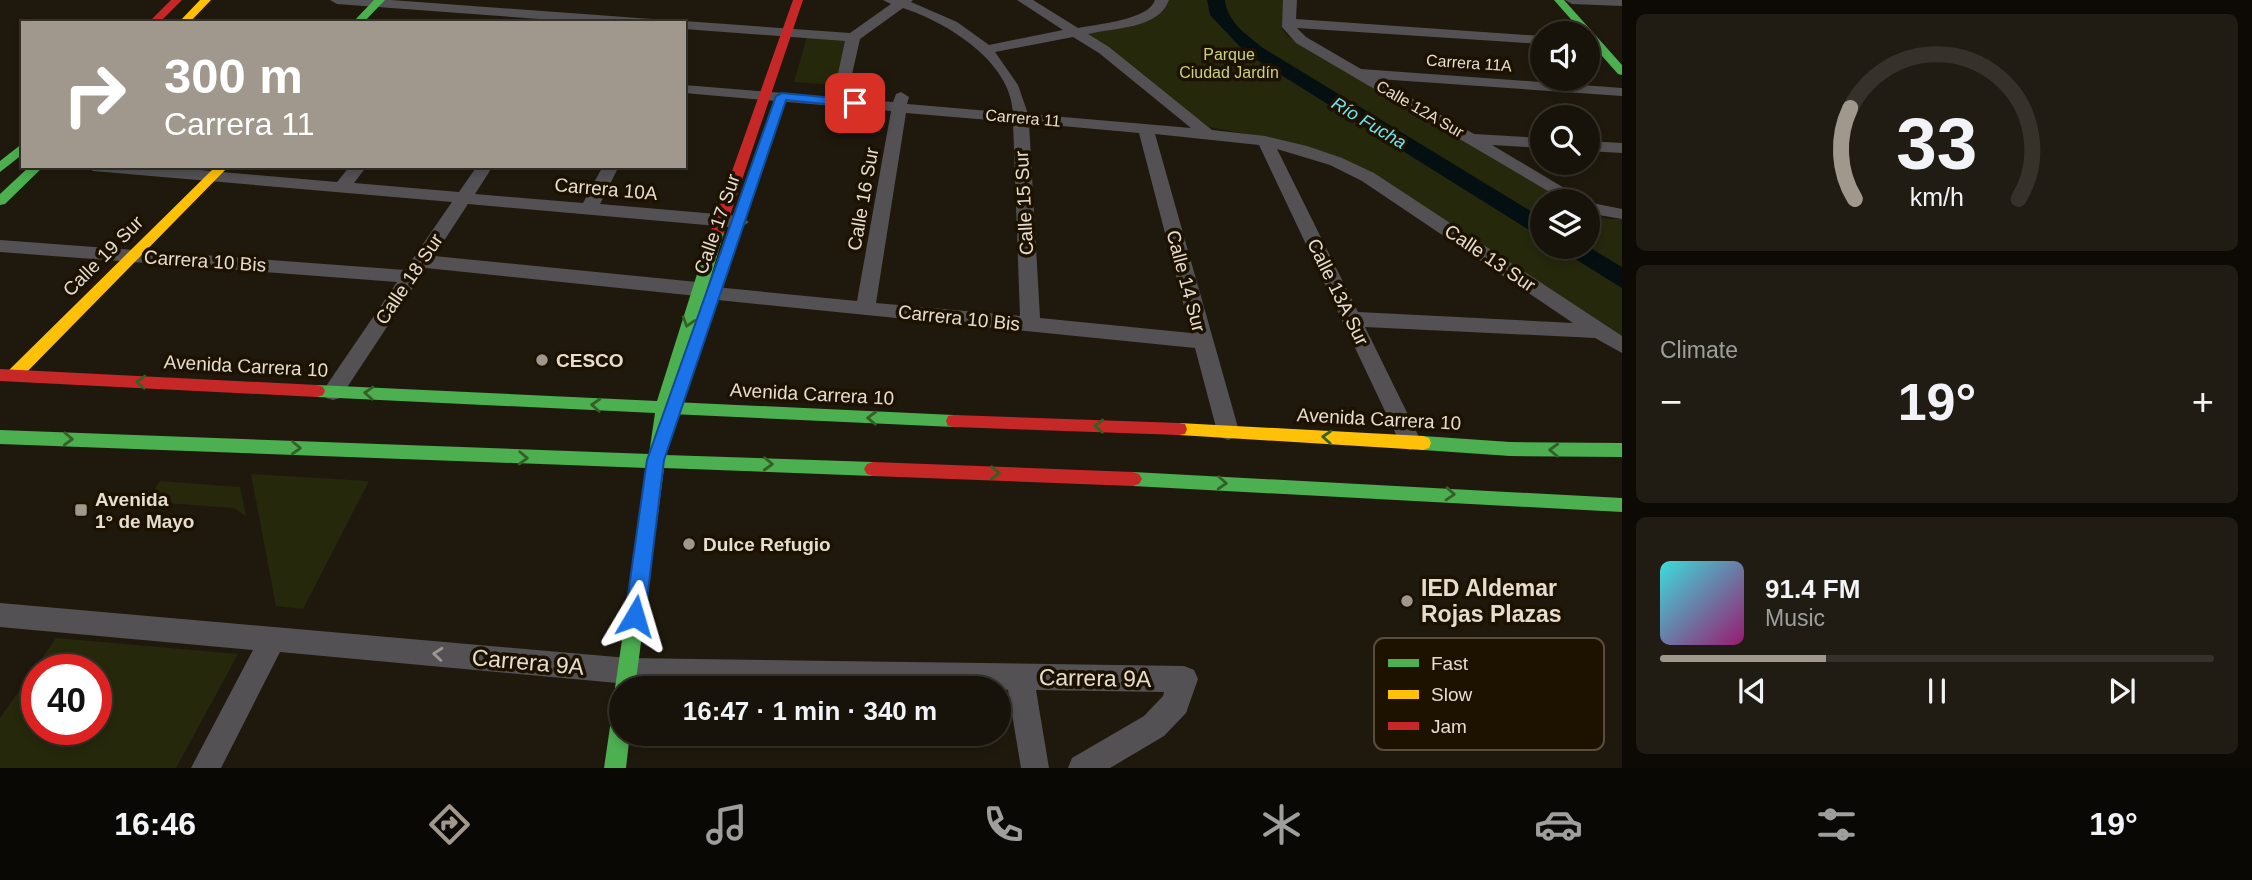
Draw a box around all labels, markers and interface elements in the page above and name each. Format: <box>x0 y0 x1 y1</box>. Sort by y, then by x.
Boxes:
map controls <box>1530 21 1600 259</box>
button: sound <box>1530 21 1600 91</box>
park label: Parque Ciudad Jardín <box>1179 46 1279 81</box>
icon: right <box>49 49 140 140</box>
text: 300 m <box>164 49 303 103</box>
street label: Carrera 11A <box>1426 52 1513 75</box>
pin <box>825 73 885 133</box>
street label: Calle 12A Sur <box>1373 77 1467 141</box>
icon: arrive <box>836 84 874 122</box>
water label: Río Fucha <box>1328 93 1410 153</box>
text: 33 <box>1897 103 1977 184</box>
button: search <box>1530 105 1600 175</box>
text: Carrera 11 <box>164 106 315 142</box>
street label: Carrera 11 <box>985 106 1061 130</box>
street label: Calle 16 Sur <box>844 145 883 252</box>
street label: Calle 15 Sur <box>1011 150 1037 256</box>
street label: Calle 17 Sur <box>690 171 744 277</box>
street label: Carrera 10A <box>554 174 659 204</box>
text: km/h <box>1910 182 1964 210</box>
button: layers <box>1530 189 1600 259</box>
street label: Calle 19 Sur <box>59 211 148 300</box>
street label: Calle 13 Sur <box>1441 220 1540 296</box>
street label: Calle 14 Sur <box>1162 228 1210 335</box>
street label: Calle 18 Sur <box>371 229 447 328</box>
street label: Calle 13A Sur <box>1303 235 1373 349</box>
street label: Carrera 10 Bis <box>143 246 267 276</box>
street label: Carrera 10 Bis <box>897 301 1021 335</box>
one-way arrow <box>681 315 696 327</box>
text: Climate <box>1660 337 1738 363</box>
place label: CESCO <box>556 350 624 371</box>
street label: Avenida Carrera 10 <box>163 351 329 381</box>
marker: CESCO <box>534 352 550 368</box>
text: 19° <box>1898 373 1976 431</box>
one-way arrow <box>136 375 147 390</box>
street label: Avenida Carrera 10 <box>729 379 895 409</box>
text: − <box>1660 381 1682 423</box>
text: + <box>2192 381 2214 423</box>
one-way arrow <box>363 386 374 401</box>
one-way arrow <box>590 397 601 412</box>
street label: Avenida Carrera 10 <box>1296 404 1462 434</box>
one-way arrow <box>866 411 877 426</box>
one-way arrow <box>1094 419 1105 434</box>
one-way arrow <box>1321 429 1332 444</box>
one-way arrow <box>63 432 74 447</box>
one-way arrow <box>290 441 301 456</box>
one-way arrow <box>1548 443 1559 458</box>
one-way arrow <box>518 450 529 465</box>
one-way arrow <box>763 456 774 471</box>
one-way arrow <box>990 465 1001 480</box>
one-way arrow <box>1217 475 1228 490</box>
one-way arrow <box>1444 486 1455 501</box>
place label: Avenida 1° de Mayo <box>95 489 194 532</box>
marker: Avenida 1° de Mayo <box>73 502 89 518</box>
place label: Dulce Refugio <box>703 534 831 555</box>
marker: Dulce Refugio <box>681 536 697 552</box>
text: 91.4 FM <box>1765 574 1860 604</box>
place label: IED Aldemar Rojas Plazas <box>1421 575 1562 627</box>
position arrow <box>598 579 672 653</box>
marker: IED Aldemar Rojas Plazas <box>1399 593 1415 609</box>
text: Music <box>1765 605 1825 631</box>
legend <box>1374 638 1604 750</box>
street label: Carrera 9A <box>471 644 586 680</box>
one-way arrow <box>432 647 443 662</box>
text: Fast <box>1431 653 1469 674</box>
speed limit sign: 40 <box>21 654 112 745</box>
street label: Carrera 9A <box>1039 664 1152 692</box>
icon: previous <box>1733 672 1771 710</box>
icon: pause <box>1918 672 1956 710</box>
icon: next <box>2103 672 2141 710</box>
text: Slow <box>1431 684 1472 705</box>
text: 16:47 · 1 min · 340 m <box>683 696 937 726</box>
text: Jam <box>1431 716 1467 737</box>
icon: directions <box>425 800 474 849</box>
icon: music <box>702 800 751 849</box>
icon: phone <box>979 800 1028 849</box>
icon: climate <box>1257 800 1306 849</box>
icon: car <box>1534 800 1583 849</box>
icon: filters <box>1812 800 1861 849</box>
text: 16:46 <box>114 806 196 842</box>
text: 19° <box>2089 806 2138 842</box>

